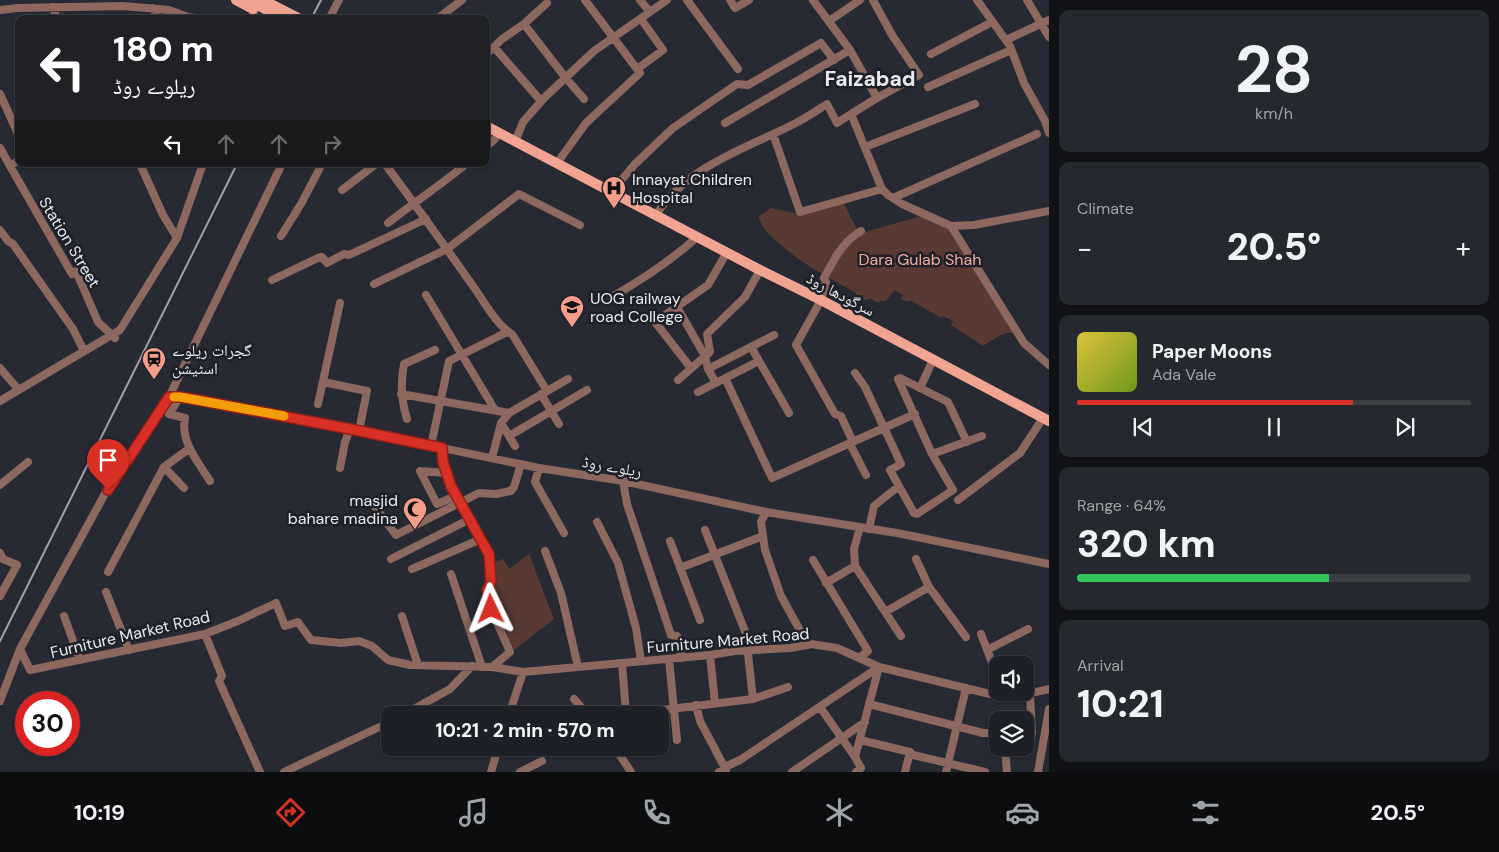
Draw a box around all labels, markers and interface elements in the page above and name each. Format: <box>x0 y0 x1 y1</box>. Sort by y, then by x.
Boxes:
text: 180 m <box>113 26 214 72</box>
text: 28 <box>1235 28 1313 112</box>
icon: left <box>30 35 95 100</box>
district label: Faizabad <box>824 65 916 93</box>
text: ریلوے روڈ <box>113 72 195 101</box>
text: km/h <box>1255 103 1293 124</box>
icon: left <box>159 130 187 158</box>
icon: ahead <box>212 130 240 158</box>
icon: ahead <box>265 130 293 158</box>
icon: right <box>318 130 346 158</box>
place label: Innayat Children Hospital <box>632 169 752 208</box>
hospital icon: Innayat Children Hospital <box>601 175 627 209</box>
street label: Station Street <box>34 193 105 292</box>
text: Climate <box>1077 198 1134 219</box>
text: 20.5° <box>1227 222 1321 272</box>
text: − <box>1077 230 1092 267</box>
text: + <box>1456 230 1471 267</box>
park label: Dara Gulab Shah <box>859 249 981 270</box>
street label: سرگودھا روڈ <box>803 268 879 321</box>
place label: UOG railway road College <box>590 288 683 327</box>
school or university icon: UOG railway road College <box>559 294 585 328</box>
text: Paper Moons <box>1152 339 1272 364</box>
place label: گجرات ریلوے اسٹیشن <box>172 340 252 379</box>
station icon: گجرات ریلوے اسٹیشن <box>141 346 167 380</box>
text: Ada Vale <box>1152 364 1216 385</box>
icon: previous <box>1129 413 1157 441</box>
icon: pause <box>1260 413 1288 441</box>
icon: next <box>1391 413 1419 441</box>
pin <box>87 439 129 490</box>
icon: arrive <box>94 446 122 474</box>
street label: ریلوے روڈ <box>581 451 643 482</box>
place label: masjid bahare madina <box>288 490 398 529</box>
text: Range · 64% <box>1077 495 1166 516</box>
mosque icon: masjid bahare madina <box>402 496 428 530</box>
text: 320 km <box>1077 519 1216 569</box>
position arrow <box>464 582 516 634</box>
street label: Furniture Market Road <box>48 606 212 663</box>
street label: Furniture Market Road <box>646 623 810 658</box>
text: Arrival <box>1077 655 1124 676</box>
map controls <box>989 656 1034 756</box>
button: sound <box>989 656 1034 701</box>
text: 10:21 <box>1077 679 1164 729</box>
speed limit sign: 30 <box>15 691 80 756</box>
button: layers <box>989 711 1034 756</box>
text: 10:21 · 2 min · 570 m <box>436 718 614 743</box>
icon: directions <box>273 795 308 830</box>
icon: music <box>456 795 491 830</box>
icon: phone <box>639 795 674 830</box>
icon: climate <box>822 795 857 830</box>
icon: car <box>1005 795 1040 830</box>
icon: filters <box>1188 795 1223 830</box>
text: 10:19 <box>74 798 125 827</box>
text: 20.5° <box>1371 798 1425 827</box>

